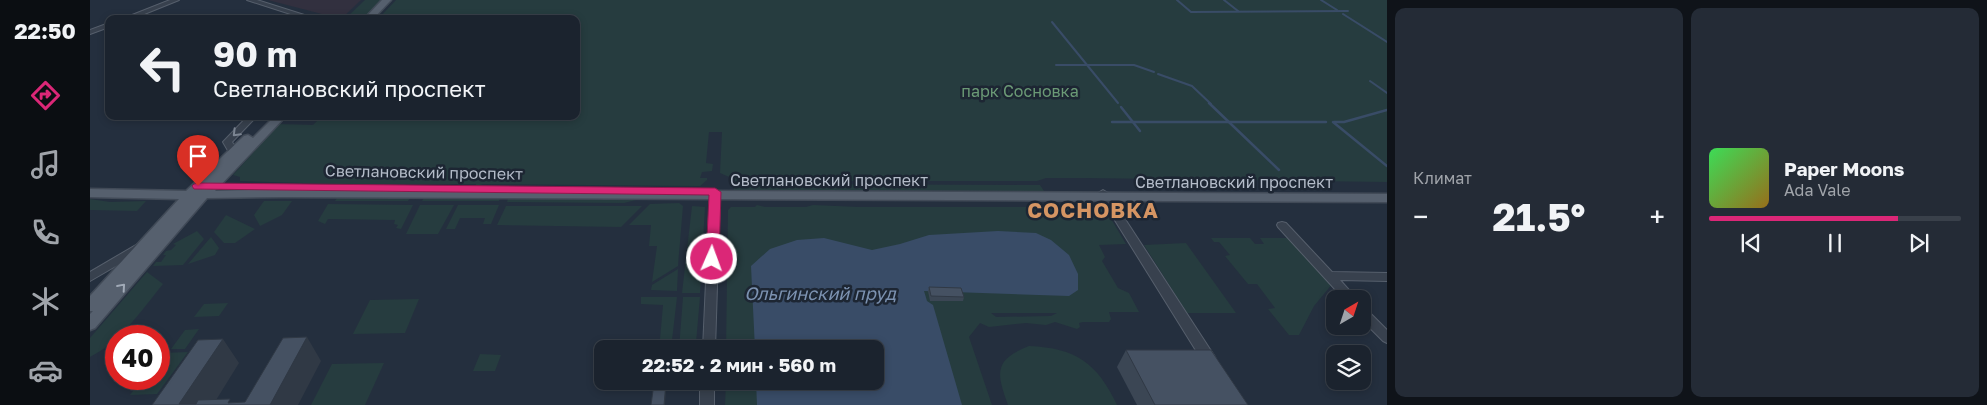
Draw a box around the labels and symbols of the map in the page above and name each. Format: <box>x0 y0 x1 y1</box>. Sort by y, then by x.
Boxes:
park label: парк Сосновка <box>961 81 1079 101</box>
one-way arrow <box>233 128 242 137</box>
pin <box>177 135 219 186</box>
street label: Светлановский проспект <box>325 160 523 184</box>
street label: Светлановский проспект <box>730 170 928 190</box>
street label: Светлановский проспект <box>1135 172 1333 192</box>
district label: СОСНОВКА <box>1027 197 1159 223</box>
position arrow <box>685 232 737 284</box>
water label: Ольгинский пруд <box>744 282 897 304</box>
one-way arrow <box>116 284 125 293</box>
north arrow <box>1326 290 1371 335</box>
speed limit sign: 40 <box>105 325 170 390</box>

